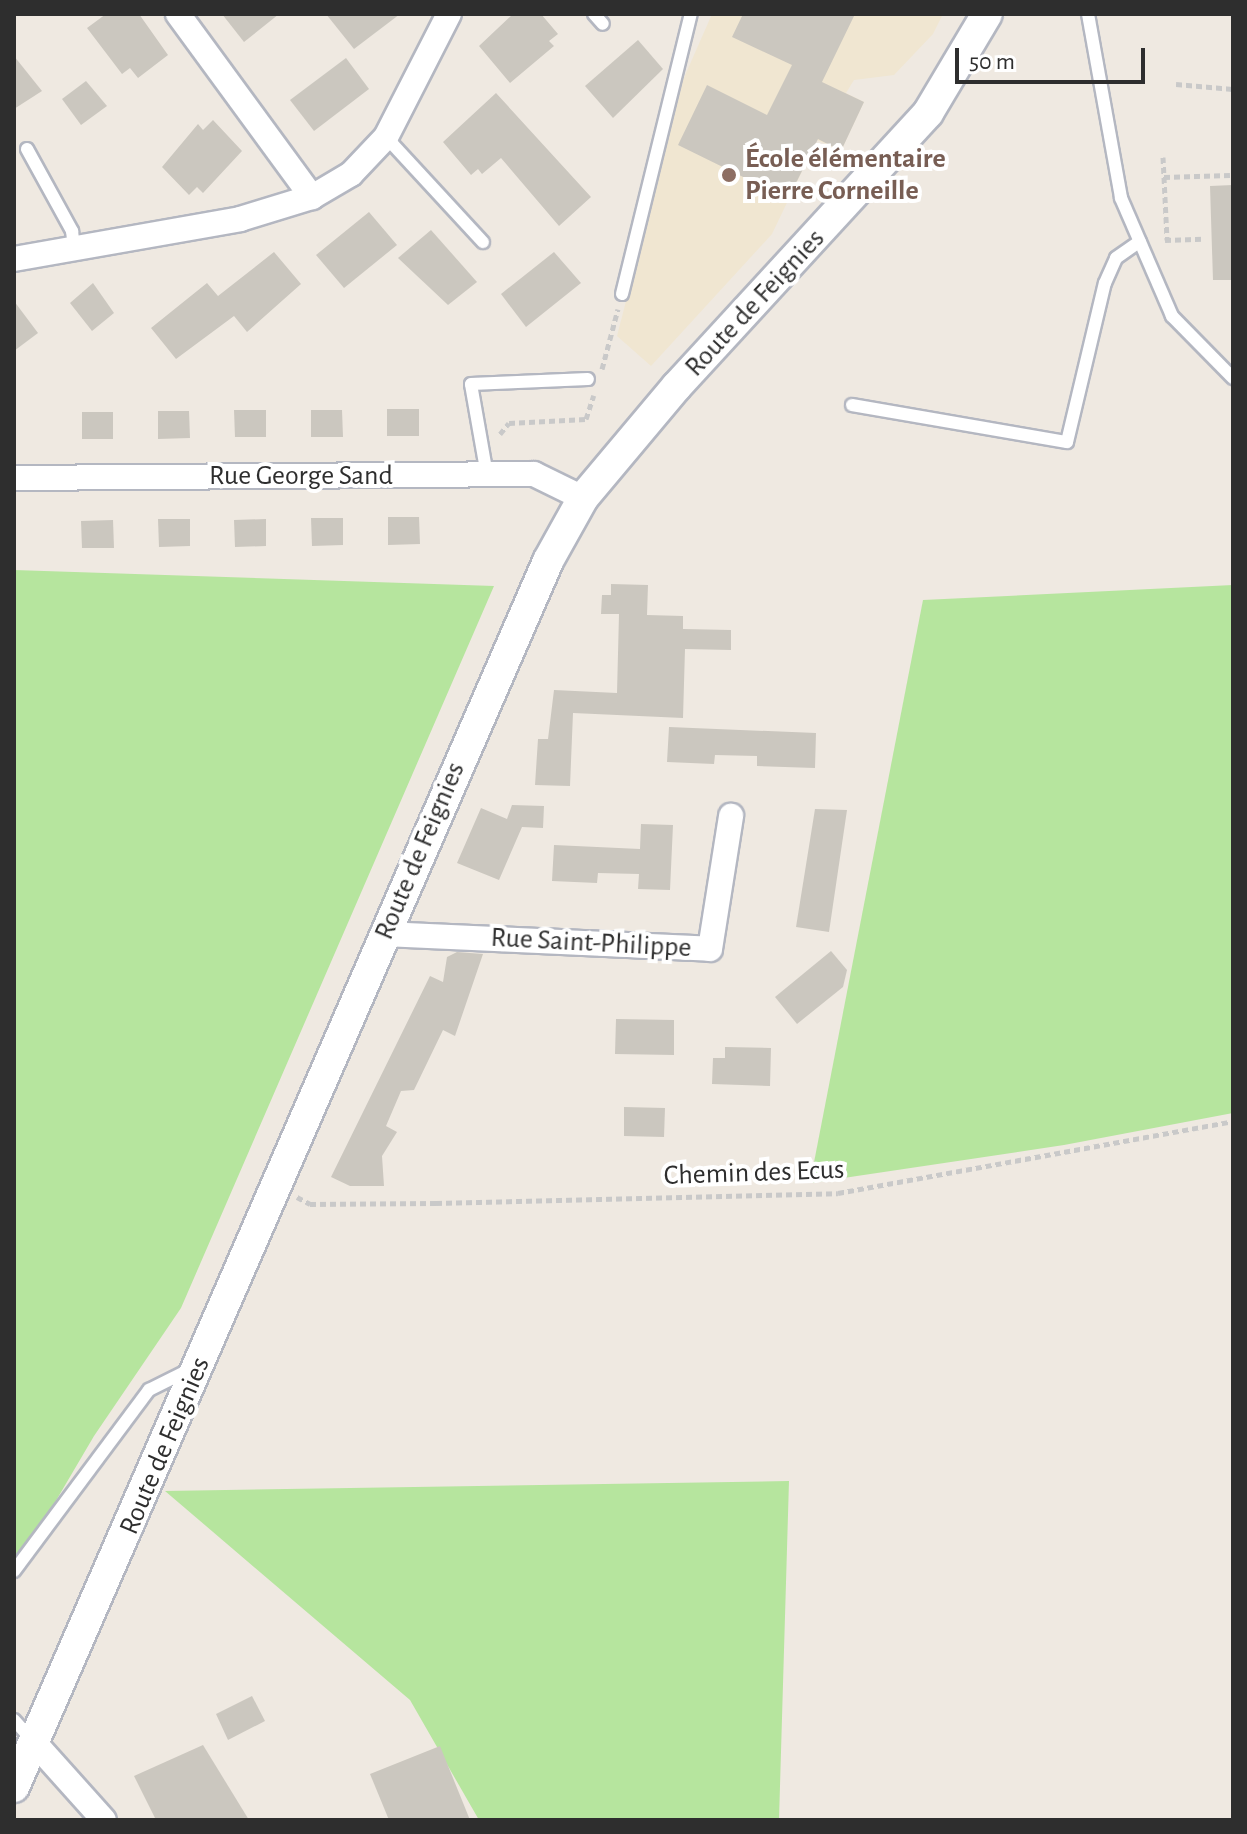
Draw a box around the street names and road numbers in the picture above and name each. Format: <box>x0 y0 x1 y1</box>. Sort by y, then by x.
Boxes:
street label: Route de Feignies <box>678 222 832 384</box>
street label: Rue George Sand <box>209 459 393 493</box>
street label: Route de Feignies <box>367 757 473 945</box>
street label: Rue Saint-Philippe <box>490 921 692 965</box>
street label: Chemin des Ecus <box>663 1153 845 1193</box>
street label: Route de Feignies <box>112 1352 218 1540</box>

